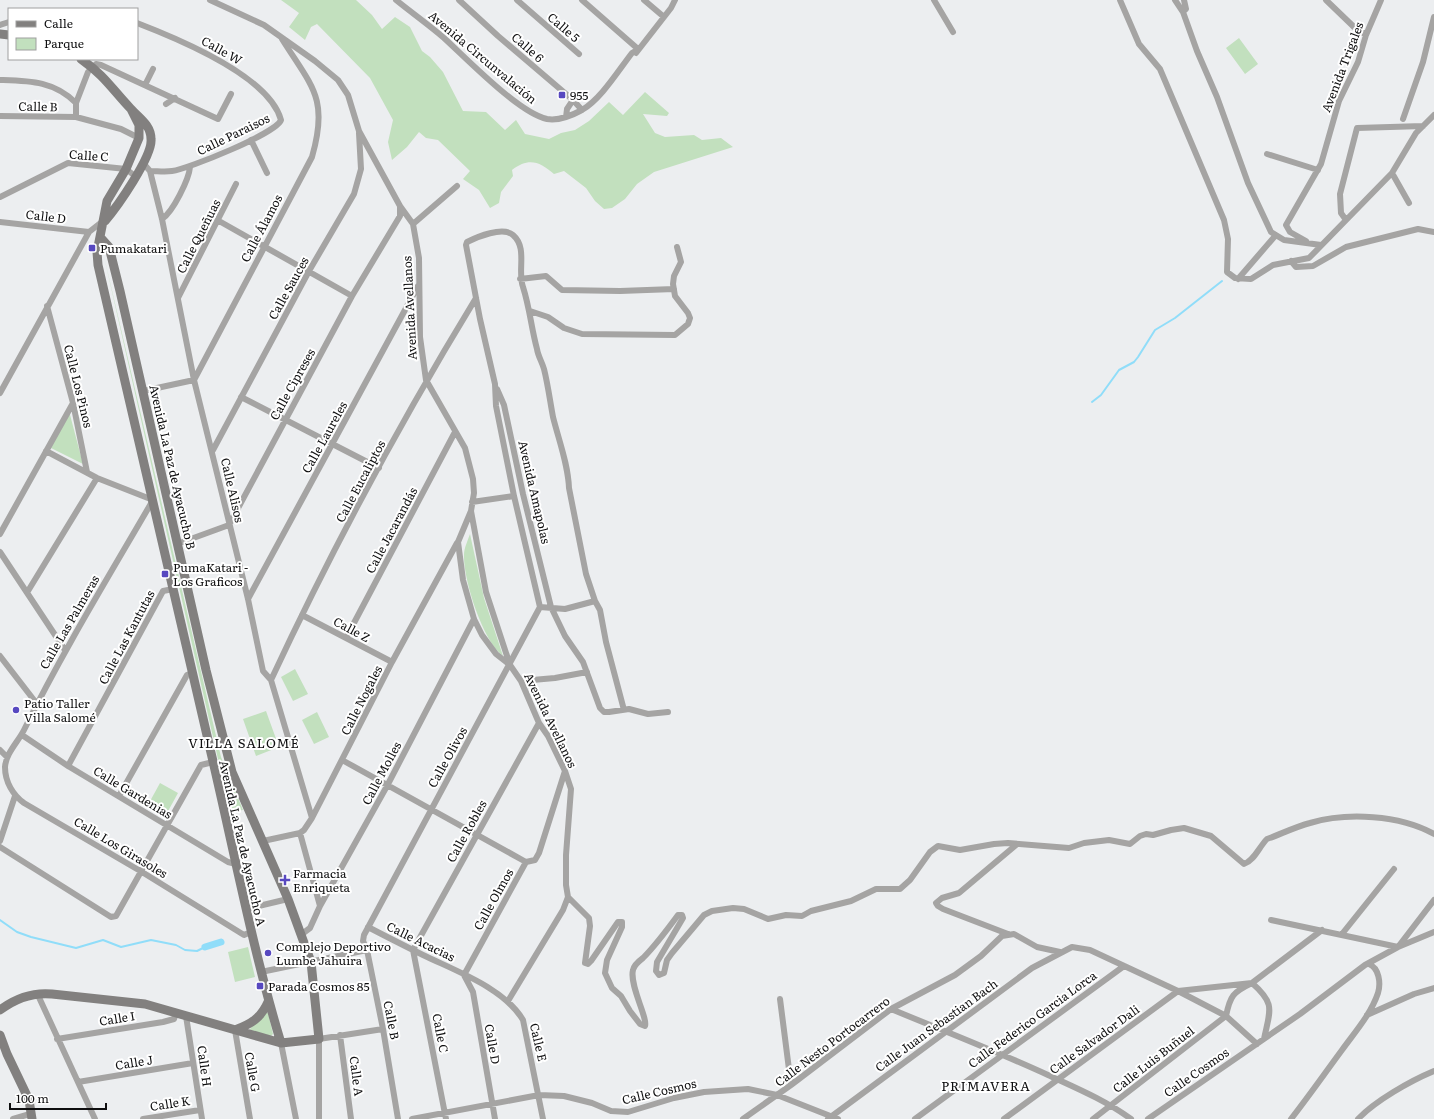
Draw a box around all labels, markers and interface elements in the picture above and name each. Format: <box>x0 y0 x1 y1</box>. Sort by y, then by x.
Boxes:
street label: Avenida Circunvalación <box>425 6 541 108</box>
legend <box>8 8 138 60</box>
street label: Calle 5 <box>544 8 584 46</box>
text: Calle <box>44 14 73 32</box>
street label: Avenida Trigales <box>1316 19 1368 115</box>
street label: Calle 6 <box>508 28 549 67</box>
street label: Calle W <box>198 31 246 69</box>
text: Parque <box>44 34 84 52</box>
place label: 955 <box>570 86 588 104</box>
marker: 955 <box>557 90 567 100</box>
street label: Calle B <box>18 97 58 115</box>
street label: Calle Paraisos <box>194 108 273 159</box>
street label: Calle C <box>69 145 109 165</box>
street label: Calle Álamos <box>236 190 287 265</box>
street label: Calle Queñuas <box>172 195 225 276</box>
street label: Calle D <box>25 205 67 227</box>
place label: Pumakatari <box>100 239 167 257</box>
marker: Pumakatari <box>87 243 97 253</box>
street label: Calle Sauces <box>263 253 313 323</box>
street label: Avenida Avellanos <box>397 255 421 360</box>
street label: Calle Los Pinos <box>60 343 98 430</box>
street label: Calle Cipreses <box>265 344 319 423</box>
street label: Avenida La Paz de Ayacucho B <box>145 383 201 551</box>
street label: Calle Laureles <box>297 397 351 476</box>
street label: Calle Eucaliptos <box>331 436 390 525</box>
street label: Avenida Amapolas <box>514 439 556 546</box>
street label: Calle Alisos <box>217 456 249 525</box>
street label: Calle Jacarandás <box>361 483 422 576</box>
place label: PumaKatari - Los Graficos <box>173 558 248 590</box>
marker: PumaKatari - Los Graficos <box>160 569 170 579</box>
street label: Calle Las Palmeras <box>35 571 104 672</box>
street label: Calle Las Kantutas <box>94 586 159 687</box>
street label: Calle Z <box>330 612 374 646</box>
street label: Calle Nogales <box>336 661 387 738</box>
street label: Avenida Avellanos <box>520 669 582 771</box>
place label: Patio Taller Villa Salomé <box>24 694 96 726</box>
marker: Patio Taller Villa Salomé <box>11 705 21 715</box>
street label: Calle Olivos <box>423 723 471 791</box>
district label: VILLA SALOMÉ <box>188 733 300 752</box>
street label: Calle Molles <box>357 738 405 808</box>
street label: Avenida La Paz de Ayacucho A <box>215 758 271 928</box>
street label: Calle Gardenias <box>90 761 176 823</box>
street label: Calle Robles <box>441 796 491 865</box>
street label: Calle Los Girasoles <box>71 812 172 882</box>
place label: Farmacia Enriqueta <box>293 864 351 896</box>
street label: Calle Olmos <box>469 864 518 933</box>
marker: Farmacia Enriqueta <box>280 875 290 885</box>
street label: Calle Acacias <box>384 917 459 966</box>
place label: Complejo Deportivo Lumbe Jahuira <box>276 937 391 969</box>
marker: Complejo Deportivo Lumbe Jahuira <box>263 948 273 958</box>
street label: Calle Federico Garcia Lorca <box>964 966 1100 1072</box>
street label: Calle Juan Sebastian Bach <box>871 974 1001 1076</box>
place label: Parada Cosmos 85 <box>268 977 369 995</box>
marker: Parada Cosmos 85 <box>255 981 265 991</box>
street label: Calle Nesto Portocarrero <box>771 992 893 1090</box>
street label: Calle B <box>379 999 405 1041</box>
street label: Calle Salvador Dali <box>1045 1000 1143 1078</box>
street label: Calle I <box>98 1006 136 1030</box>
street label: Calle C <box>428 1012 454 1054</box>
street label: Calle E <box>526 1021 552 1063</box>
street label: Calle Luis Buñuel <box>1108 1021 1198 1097</box>
street label: Calle D <box>481 1023 505 1065</box>
street label: Calle Cosmos <box>1160 1043 1233 1101</box>
street label: Calle H <box>193 1044 217 1088</box>
street label: Calle J <box>114 1050 154 1074</box>
street label: Calle G <box>241 1051 265 1093</box>
street label: Calle A <box>346 1055 368 1097</box>
street label: Calle Cosmos <box>620 1074 699 1108</box>
district label: PRIMAVERA <box>941 1076 1031 1095</box>
scale bar <box>10 1085 106 1111</box>
text: 100 m <box>16 1089 49 1107</box>
street label: Calle K <box>149 1091 191 1115</box>

